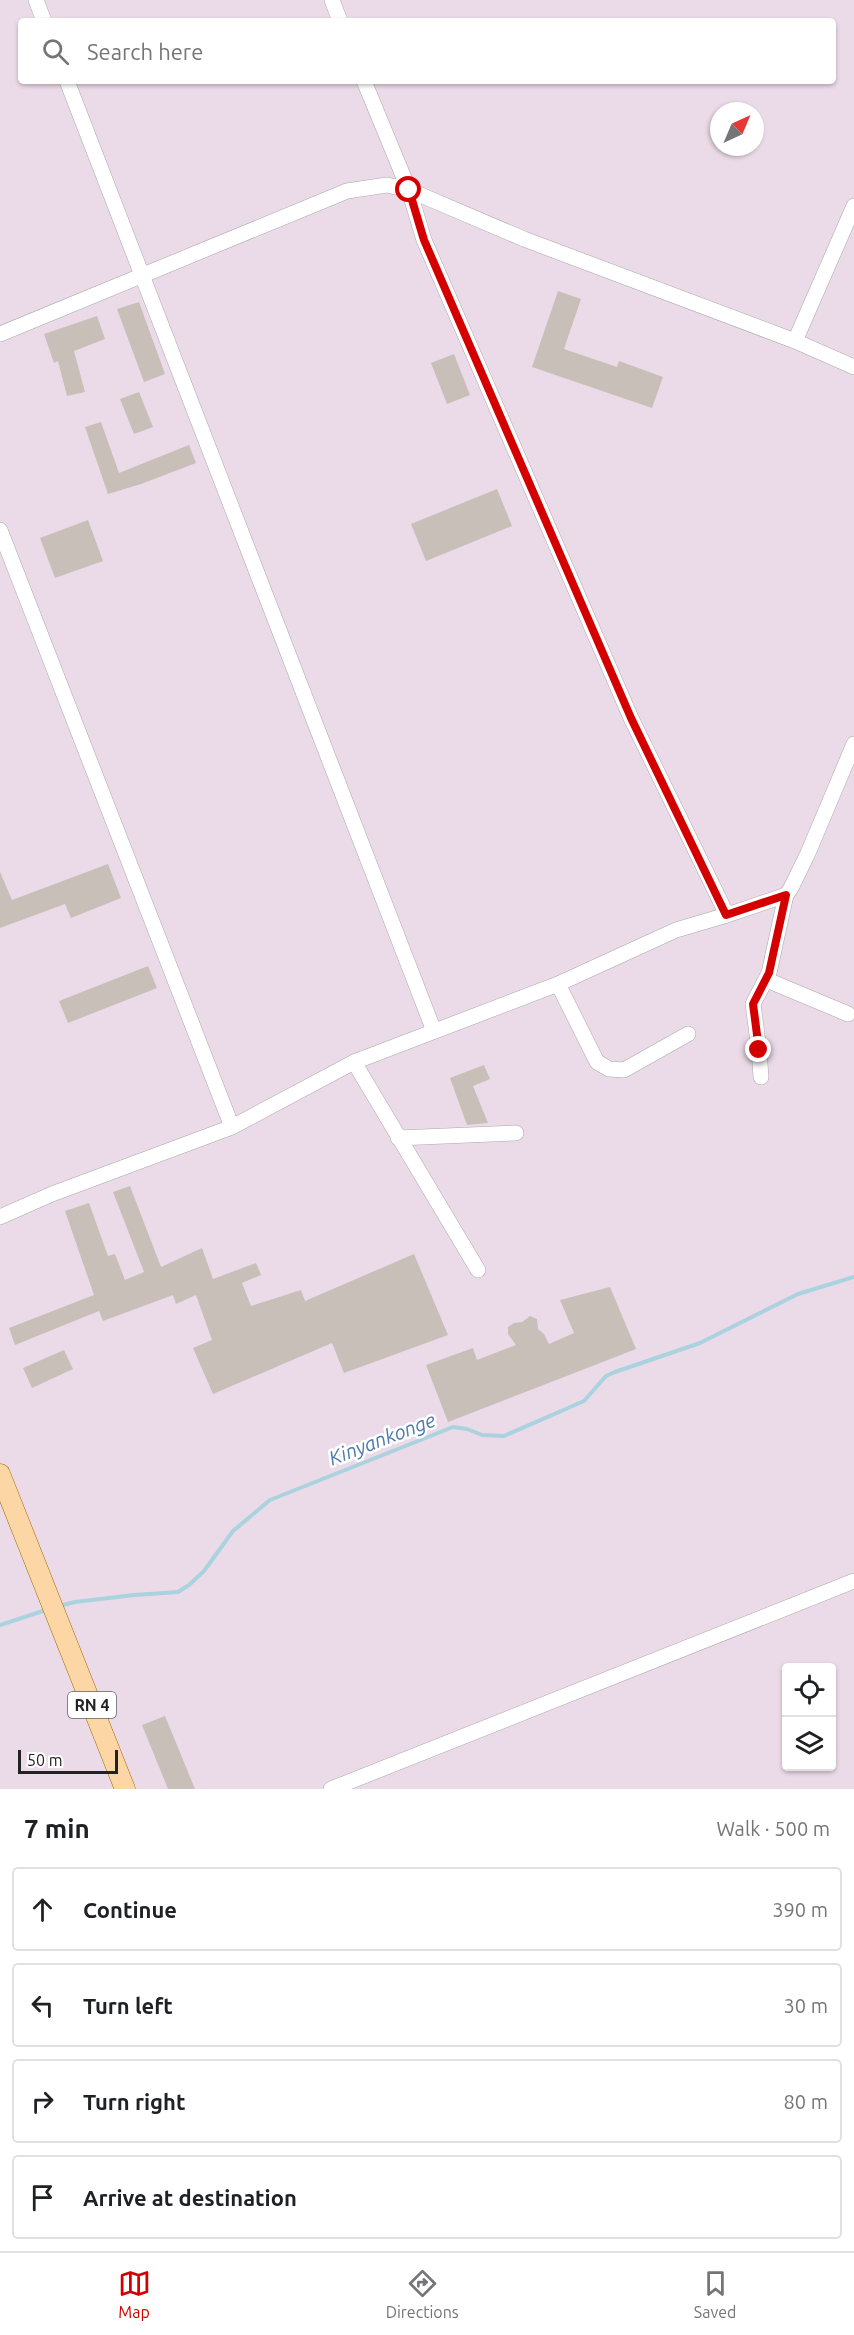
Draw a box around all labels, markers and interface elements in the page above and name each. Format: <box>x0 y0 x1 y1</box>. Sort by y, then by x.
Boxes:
search box <box>18 18 836 84</box>
icon: search <box>39 35 72 68</box>
text: Search here <box>87 39 203 64</box>
north arrow <box>710 102 764 156</box>
route start <box>395 176 421 202</box>
route end <box>745 1036 771 1062</box>
water label: Kinyankonge <box>325 1408 438 1469</box>
map controls <box>782 1663 836 1771</box>
button: locate <box>782 1663 836 1717</box>
road number: RN 4 <box>68 1692 116 1718</box>
button: layers <box>782 1717 836 1771</box>
scale bar <box>18 1747 118 1774</box>
text: 50 m <box>27 1751 63 1769</box>
text: 7 min <box>24 1814 90 1843</box>
text: Walk · 500 m <box>717 1817 830 1840</box>
icon: ahead <box>26 1893 59 1926</box>
text: Continue <box>83 1897 177 1922</box>
text: 390 m <box>772 1898 828 1921</box>
icon: left <box>26 1989 59 2022</box>
text: Turn left <box>83 1993 173 2018</box>
text: 30 m <box>784 1994 828 2017</box>
icon: right <box>26 2085 59 2118</box>
text: Turn right <box>83 2089 185 2114</box>
text: 80 m <box>784 2090 828 2113</box>
icon: arrive <box>26 2181 59 2214</box>
text: Arrive at destination <box>83 2185 297 2210</box>
tab: Map <box>118 2267 151 2321</box>
tab: Directions <box>386 2267 459 2321</box>
tab: Saved <box>694 2267 736 2321</box>

